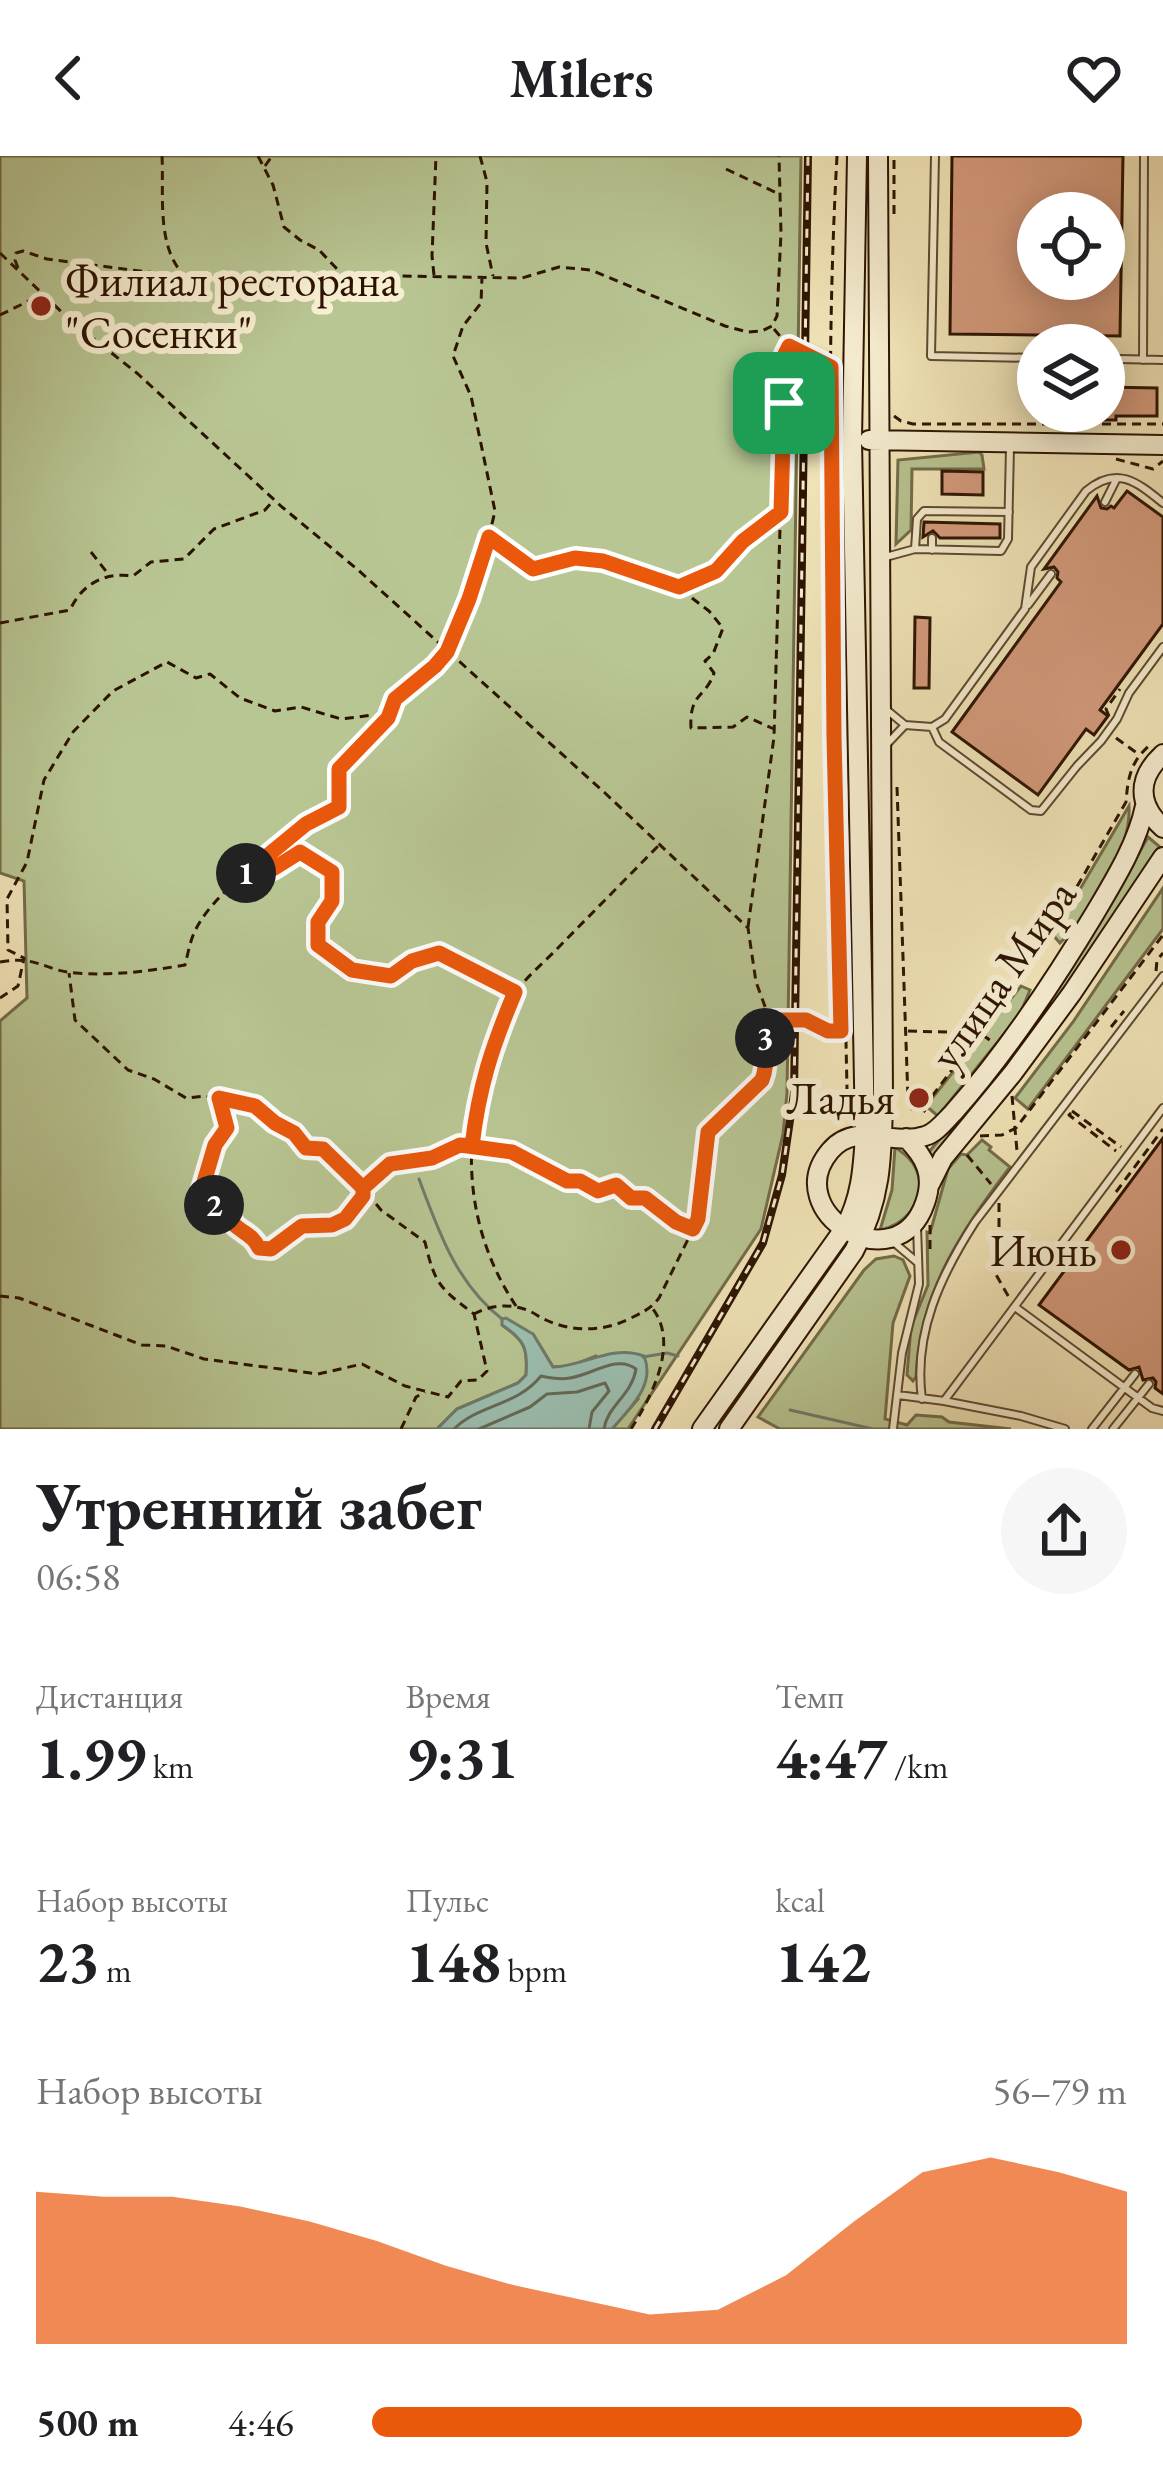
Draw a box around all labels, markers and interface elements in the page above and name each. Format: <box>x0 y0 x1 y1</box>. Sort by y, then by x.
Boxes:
text: Milers <box>509 43 654 113</box>
icon: back <box>36 45 102 111</box>
icon: heart <box>1061 45 1127 111</box>
map controls <box>1017 192 1125 432</box>
button: locate <box>1017 192 1125 300</box>
place label: Филиал ресторана "Сосенки" <box>65 251 398 361</box>
marker: Филиал ресторана "Сосенки" <box>28 293 54 319</box>
button: layers <box>1017 324 1125 432</box>
pin <box>733 352 835 454</box>
icon: arrive <box>751 370 817 436</box>
pin: 1 <box>216 843 276 903</box>
text: 1 <box>237 851 255 894</box>
street label: улица Мира <box>915 868 1089 1080</box>
pin: 3 <box>735 1008 795 1068</box>
text: 3 <box>756 1016 774 1059</box>
place label: Ладья <box>786 1069 895 1127</box>
marker: Ладья <box>906 1085 932 1111</box>
pin: 2 <box>184 1175 244 1235</box>
text: 2 <box>205 1183 223 1226</box>
place label: Июнь <box>990 1221 1097 1279</box>
marker: Июнь <box>1108 1237 1134 1263</box>
text: Утренний забег <box>36 1463 482 1549</box>
button: share <box>1001 1468 1127 1594</box>
text: 06:58 <box>36 1551 121 1602</box>
text: Дистанция <box>36 1675 183 1718</box>
text: Время <box>406 1675 490 1718</box>
text: Темп <box>775 1675 844 1718</box>
text: 1.99 <box>36 1718 146 1796</box>
text: 9:31 <box>406 1718 518 1796</box>
text: 4:47 <box>775 1718 887 1796</box>
text: km <box>146 1745 194 1788</box>
text: /km <box>887 1745 948 1788</box>
text: Набор высоты <box>36 1879 228 1922</box>
text: Пульс <box>406 1879 489 1922</box>
text: kcal <box>775 1879 825 1922</box>
text: 23 <box>36 1922 99 2000</box>
text: 148 <box>406 1922 501 2000</box>
text: 142 <box>775 1922 871 2000</box>
text: m <box>99 1949 132 1992</box>
text: bpm <box>501 1949 567 1992</box>
text: Набор высоты <box>36 2065 263 2116</box>
text: 56–79 m <box>993 2065 1127 2116</box>
text: 500 m <box>36 2397 139 2448</box>
text: 4:46 <box>228 2397 294 2448</box>

